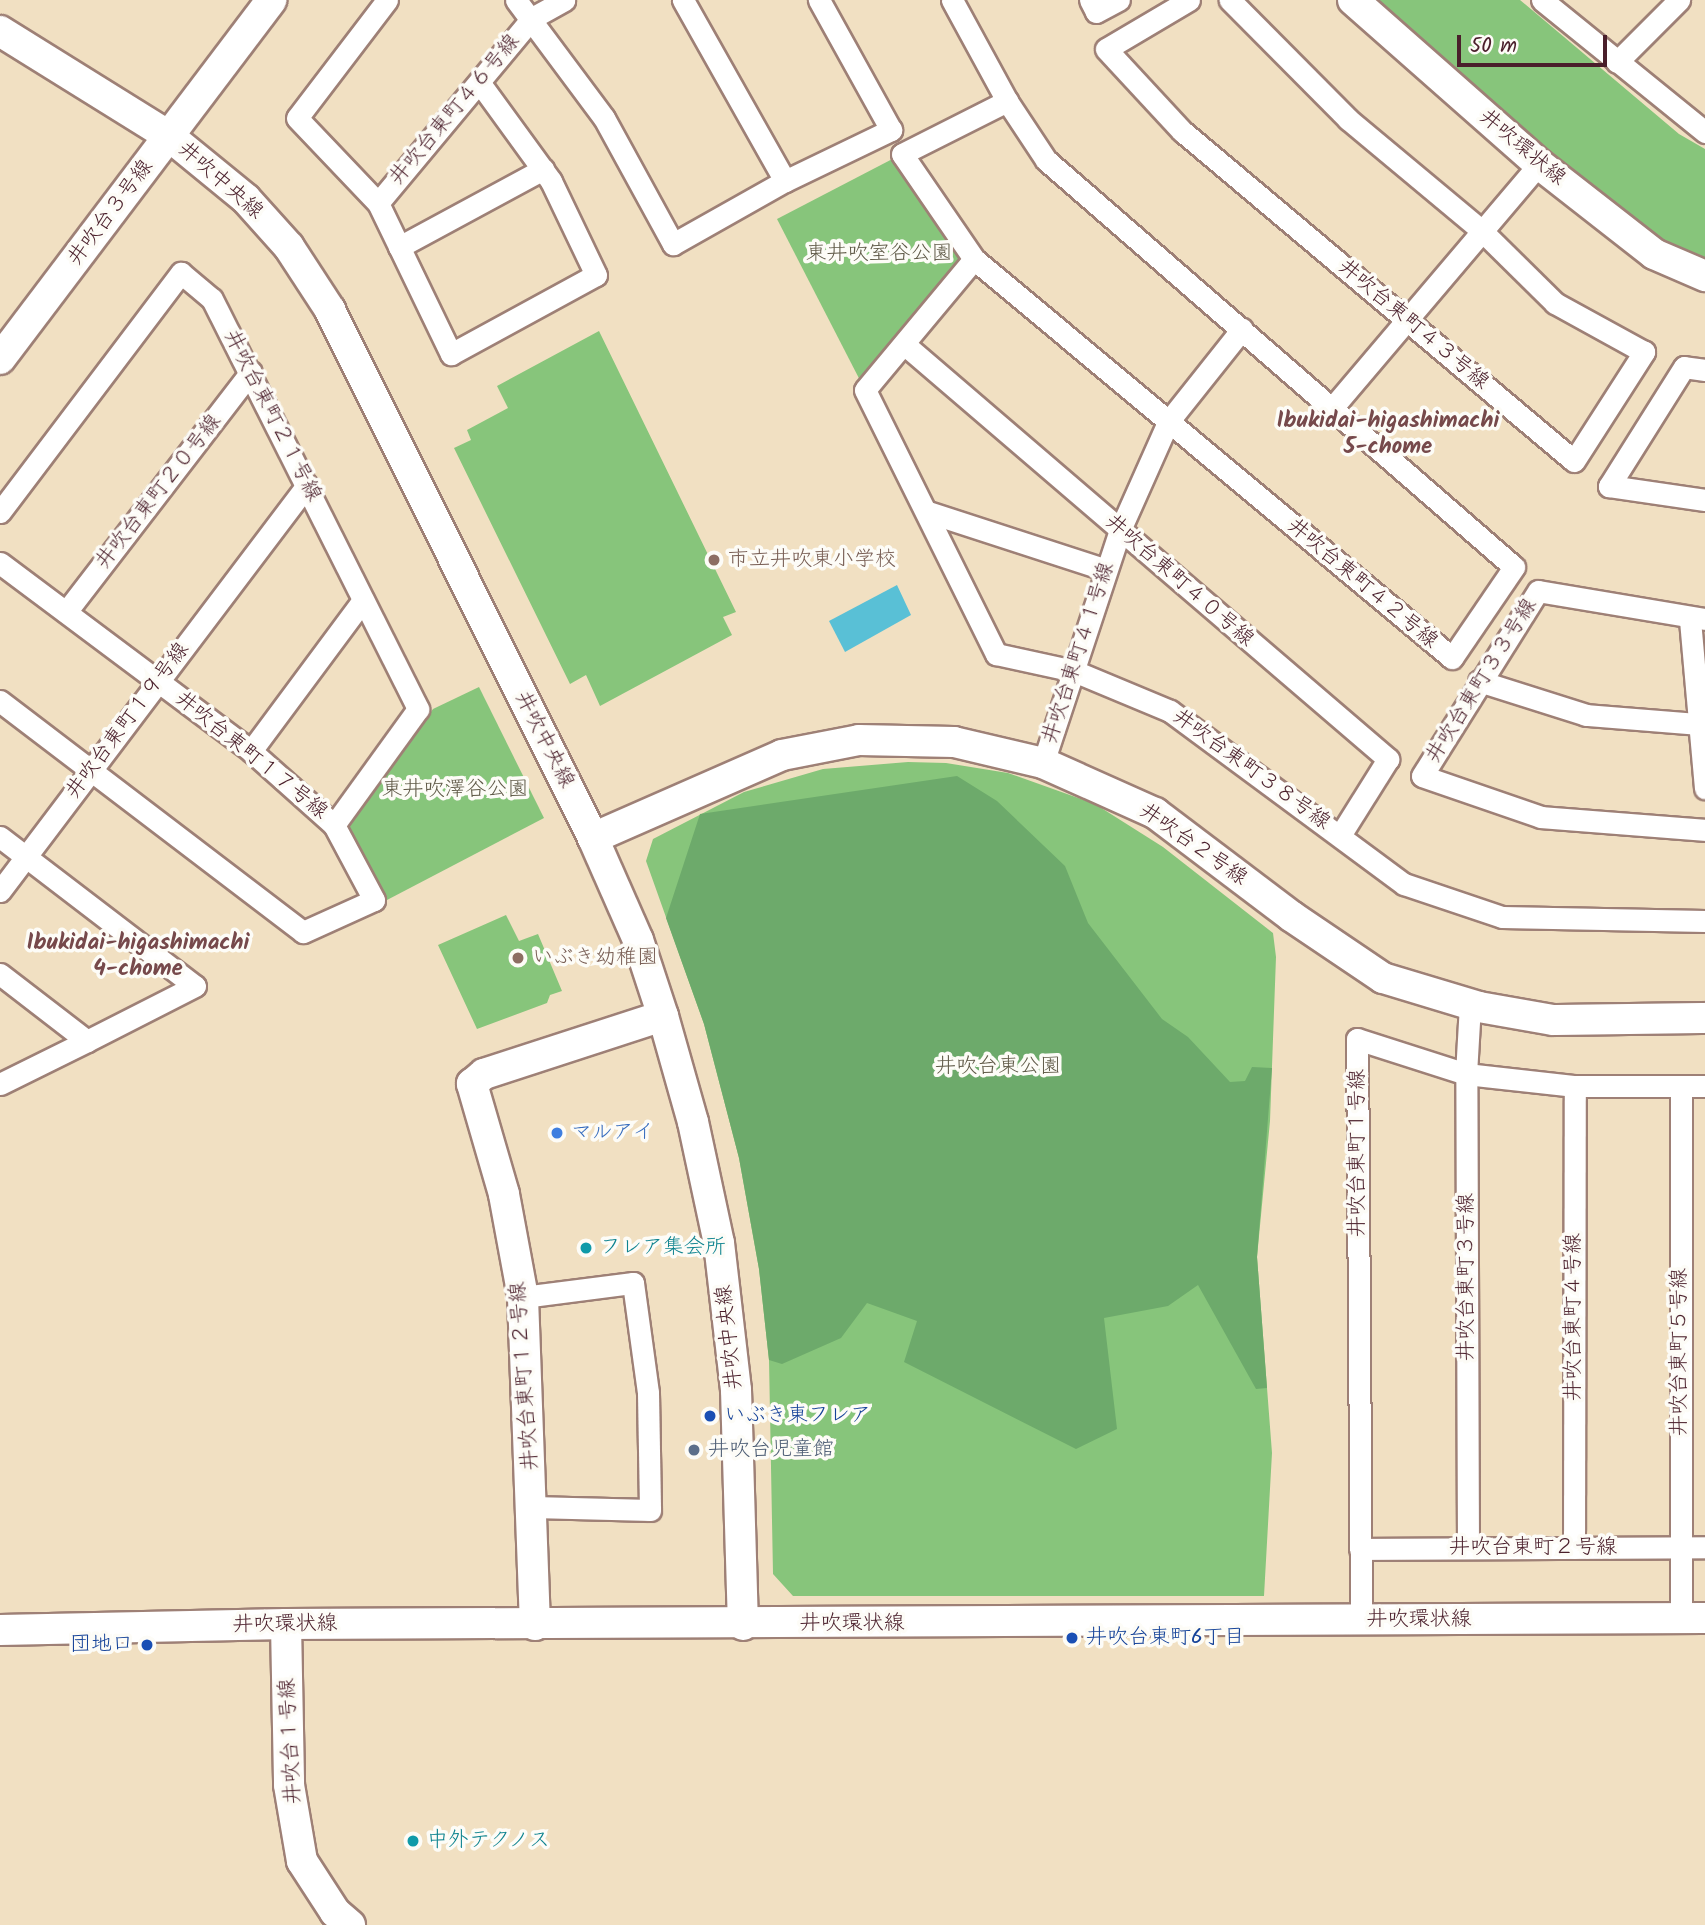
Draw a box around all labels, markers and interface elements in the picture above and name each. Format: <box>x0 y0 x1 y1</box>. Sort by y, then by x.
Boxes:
scale bar <box>1460 21 1610 65</box>
street label: 井吹台東町４６号線 <box>385 30 525 190</box>
text: 50 m <box>1470 30 1517 63</box>
street label: 井吹環状線 <box>1474 105 1570 191</box>
street label: 井吹中央線 <box>172 137 268 225</box>
street label: 井吹台３号線 <box>63 155 159 271</box>
park label: 東井吹室谷公園 <box>806 241 952 267</box>
street label: 井吹台東町４３号線 <box>1333 255 1493 395</box>
street label: 井吹台東町２１号線 <box>218 326 326 506</box>
district label: Ibukidai-higashimachi 5-chome <box>1276 407 1500 461</box>
street label: 井吹台東町２０号線 <box>91 410 227 574</box>
street label: 井吹台東町４０号線 <box>1099 509 1259 653</box>
street label: 井吹台東町４２号線 <box>1282 514 1442 654</box>
place label: 市立井吹東小学校 <box>728 547 896 573</box>
marker: 市立井吹東小学校 <box>706 552 722 568</box>
street label: 井吹台東町４１号線 <box>1038 559 1120 747</box>
street label: 井吹台東町３３号線 <box>1421 594 1543 768</box>
street label: 井吹台東町１９号線 <box>61 638 195 804</box>
street label: 井吹台東町１７号線 <box>170 687 332 825</box>
street label: 井吹中央線 <box>509 688 579 792</box>
street label: 井吹台東町３８号線 <box>1167 704 1335 836</box>
park label: 東井吹澤谷公園 <box>382 777 528 803</box>
street label: 井吹台２号線 <box>1134 799 1252 891</box>
district label: Ibukidai-higashimachi 4-chome <box>26 929 250 983</box>
place label: いぶき幼稚園 <box>532 945 658 971</box>
marker: いぶき幼稚園 <box>510 950 526 966</box>
park label: 井吹台東公園 <box>935 1054 1061 1080</box>
street label: 井吹台東町１号線 <box>1345 1069 1371 1237</box>
place label: マルアイ <box>571 1120 655 1146</box>
marker: マルアイ <box>549 1125 565 1141</box>
street label: 井吹台東町３号線 <box>1454 1193 1480 1361</box>
street label: 井吹台東町４号線 <box>1561 1233 1587 1401</box>
place label: フレア集会所 <box>600 1235 726 1261</box>
marker: フレア集会所 <box>578 1240 594 1256</box>
street label: 井吹台東町５号線 <box>1667 1268 1693 1436</box>
street label: 井吹台東町１２号線 <box>506 1281 544 1471</box>
street label: 井吹中央線 <box>712 1283 748 1391</box>
place label: いぶき東フレア <box>724 1403 871 1429</box>
marker: いぶき東フレア <box>702 1408 718 1424</box>
place label: 井吹台児童館 <box>708 1437 834 1463</box>
marker: 井吹台児童館 <box>686 1442 702 1458</box>
street label: 井吹台東町２号線 <box>1449 1535 1617 1561</box>
street label: 井吹環状線 <box>1367 1607 1471 1633</box>
street label: 井吹環状線 <box>232 1611 338 1639</box>
street label: 井吹環状線 <box>800 1611 904 1637</box>
place label: 井吹台東町6丁目 <box>1086 1625 1245 1651</box>
marker: 井吹台東町6丁目 <box>1064 1630 1080 1646</box>
place label: 団地口 <box>70 1632 133 1658</box>
marker: 団地口 <box>139 1637 155 1653</box>
street label: 井吹台１号線 <box>275 1677 307 1805</box>
place label: 中外テクノス <box>427 1828 553 1854</box>
marker: 中外テクノス <box>405 1833 421 1849</box>

